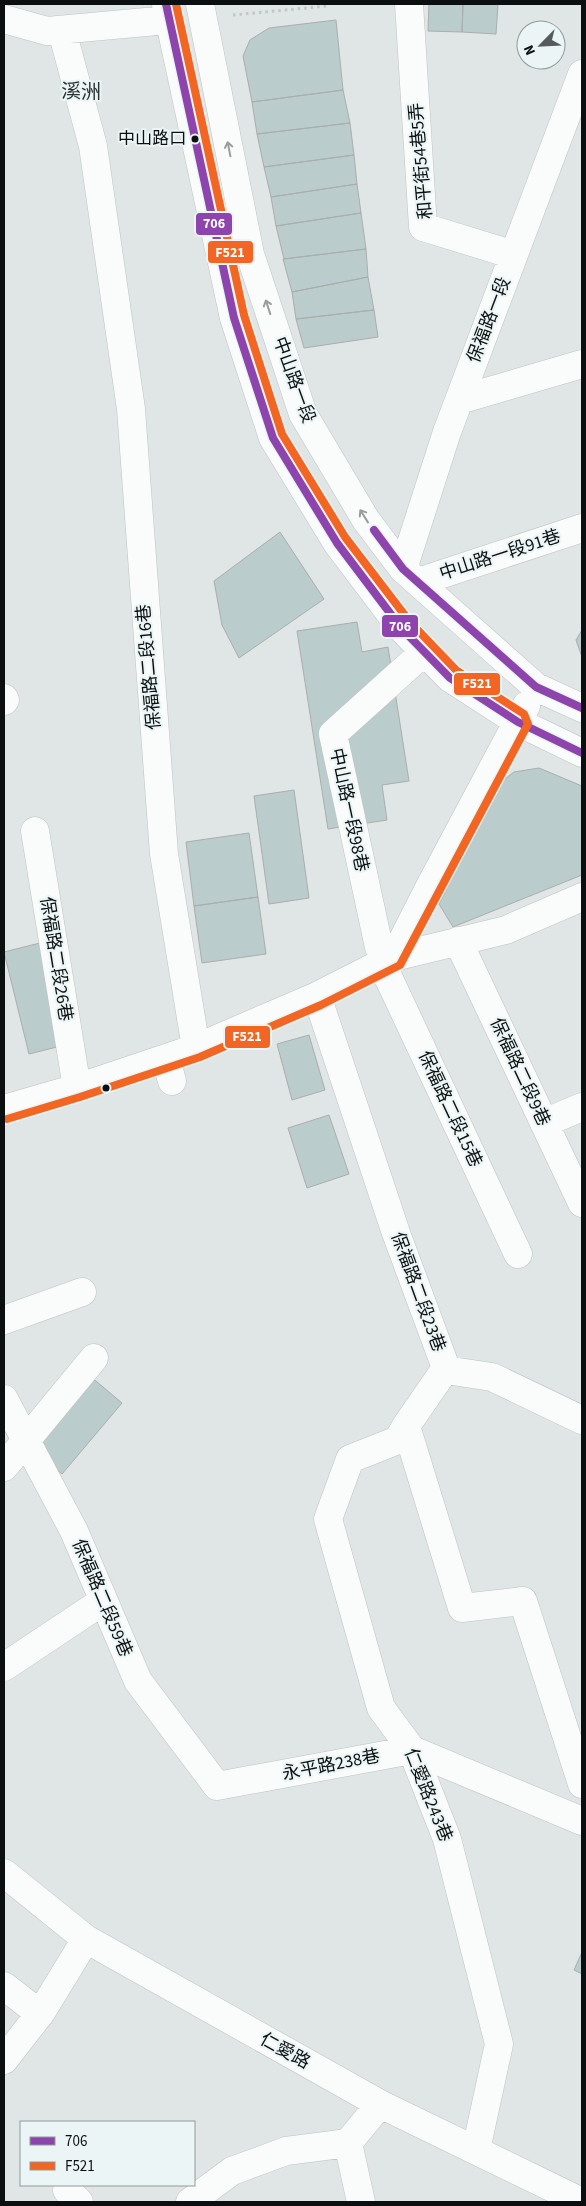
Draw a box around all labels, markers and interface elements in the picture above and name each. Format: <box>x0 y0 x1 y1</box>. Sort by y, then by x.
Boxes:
north arrow <box>516 20 566 70</box>
text: N <box>519 42 541 58</box>
district label: 溪洲 <box>61 78 101 106</box>
street label: 和平街54巷5弄 <box>403 102 439 220</box>
place label: 中山路口 <box>118 127 186 151</box>
marker: 中山路口 <box>190 134 200 144</box>
one-way arrow <box>224 141 233 157</box>
line badge: 706 <box>195 212 233 236</box>
text: 706 <box>203 214 225 234</box>
line badge: F521 <box>207 240 254 264</box>
text: F521 <box>215 243 245 263</box>
street label: 保福路一段 <box>461 274 517 366</box>
one-way arrow <box>262 299 272 315</box>
street label: 中山路一段 <box>267 333 321 427</box>
one-way arrow <box>359 510 369 524</box>
street label: 中山路一段91巷 <box>436 524 564 586</box>
street label: 保福路二段16巷 <box>131 603 167 731</box>
line badge: 706 <box>381 614 419 638</box>
text: 706 <box>389 617 411 637</box>
line badge: F521 <box>453 672 501 696</box>
text: F521 <box>462 674 492 694</box>
street label: 中山路一段98巷 <box>324 746 374 874</box>
street label: 保福路二段26巷 <box>34 895 78 1023</box>
street label: 保福路二段9巷 <box>484 1014 556 1130</box>
line badge: F521 <box>224 1025 271 1049</box>
text: F521 <box>232 1027 262 1047</box>
street label: 保福路二段15巷 <box>412 1047 488 1171</box>
unlabelled marker <box>101 1083 111 1093</box>
street label: 保福路二段23巷 <box>385 1229 451 1355</box>
street label: 保福路二段59巷 <box>66 1535 138 1661</box>
street label: 永平路238巷 <box>280 1743 382 1787</box>
street label: 仁愛路243巷 <box>398 1744 458 1846</box>
street label: 仁愛路 <box>255 2027 315 2075</box>
legend <box>20 2121 195 2186</box>
text: 706 <box>65 2131 87 2152</box>
text: F521 <box>65 2156 95 2177</box>

